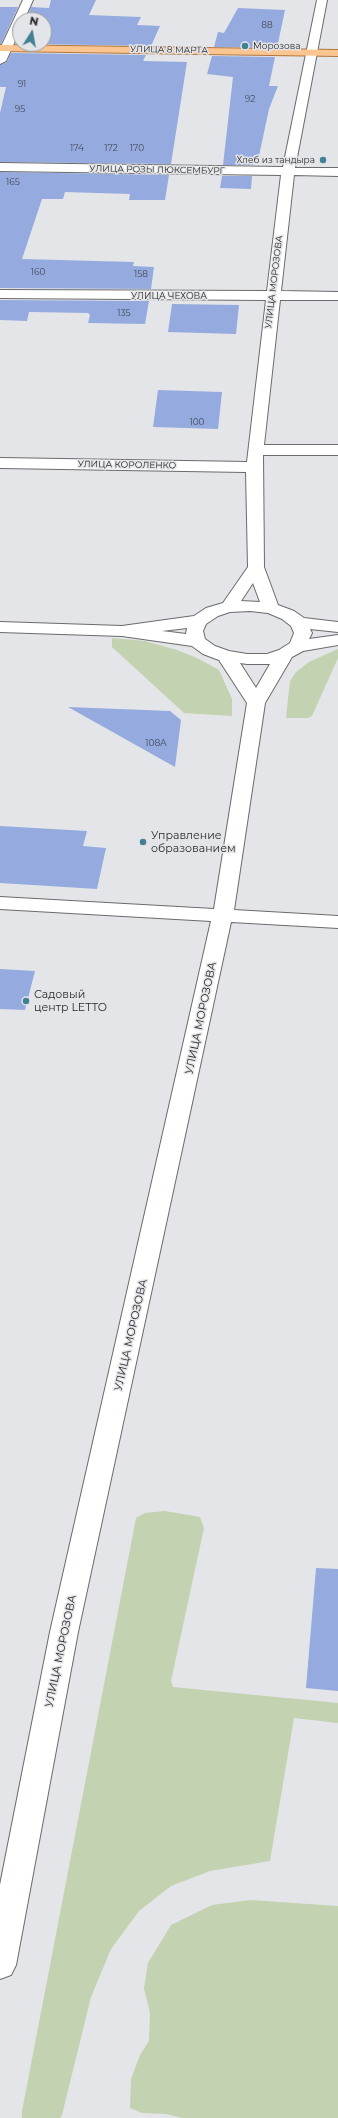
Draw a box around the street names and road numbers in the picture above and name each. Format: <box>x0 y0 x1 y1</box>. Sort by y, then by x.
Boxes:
street label: УЛИЦА 8 МАРТА <box>130 44 208 56</box>
street label: УЛИЦА РОЗЫ ЛЮКСЕМБУРГ <box>89 163 225 177</box>
street label: УЛИЦА МОРОЗОВА <box>263 235 285 329</box>
street label: УЛИЦА ЧЕХОВА <box>131 291 207 301</box>
street label: УЛИЦА КОРОЛЕНКО <box>78 459 176 471</box>
street label: УЛИЦА МОРОЗОВА <box>183 961 219 1075</box>
street label: УЛИЦА МОРОЗОВА <box>112 1278 150 1392</box>
street label: УЛИЦА МОРОЗОВА <box>43 1594 79 1708</box>

